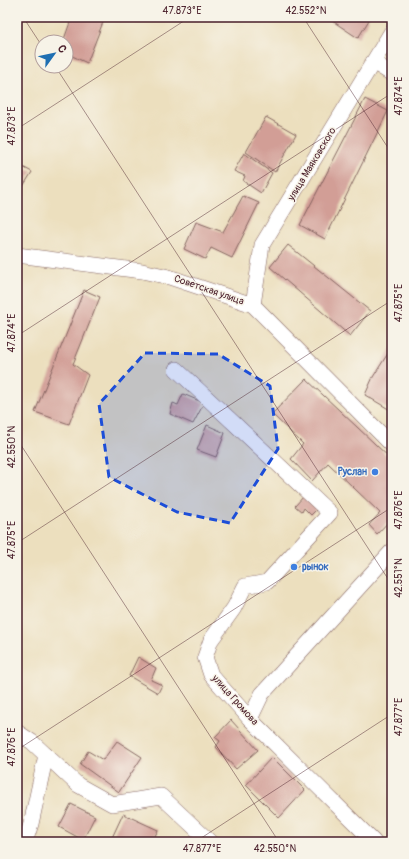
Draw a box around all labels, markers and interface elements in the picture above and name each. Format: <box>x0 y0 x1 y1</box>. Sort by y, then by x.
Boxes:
text: 47.873°E <box>163 5 201 17</box>
text: 42.552°N <box>285 5 327 17</box>
north arrow <box>34 34 74 74</box>
text: С <box>55 42 69 55</box>
text: 47.874°E <box>393 77 405 116</box>
text: 47.873°E <box>6 107 18 145</box>
street label: улица Маяковского <box>285 125 339 204</box>
street label: Советская улица <box>173 272 246 308</box>
text: 47.875°E <box>393 284 405 322</box>
text: 47.874°E <box>6 314 18 353</box>
text: 42.550°N <box>6 426 18 468</box>
place label: Руслан <box>338 466 367 478</box>
marker: Руслан <box>370 467 380 477</box>
text: 47.876°E <box>393 490 405 530</box>
text: 47.875°E <box>6 521 18 559</box>
text: 42.551°N <box>393 558 405 598</box>
place label: рынок <box>302 561 330 573</box>
marker: рынок <box>289 562 299 572</box>
street label: улица Громова <box>209 672 261 728</box>
text: 47.877°E <box>393 698 405 736</box>
text: 47.876°E <box>6 727 18 767</box>
text: 47.877°E <box>183 843 221 855</box>
text: 42.550°N <box>254 843 296 855</box>

